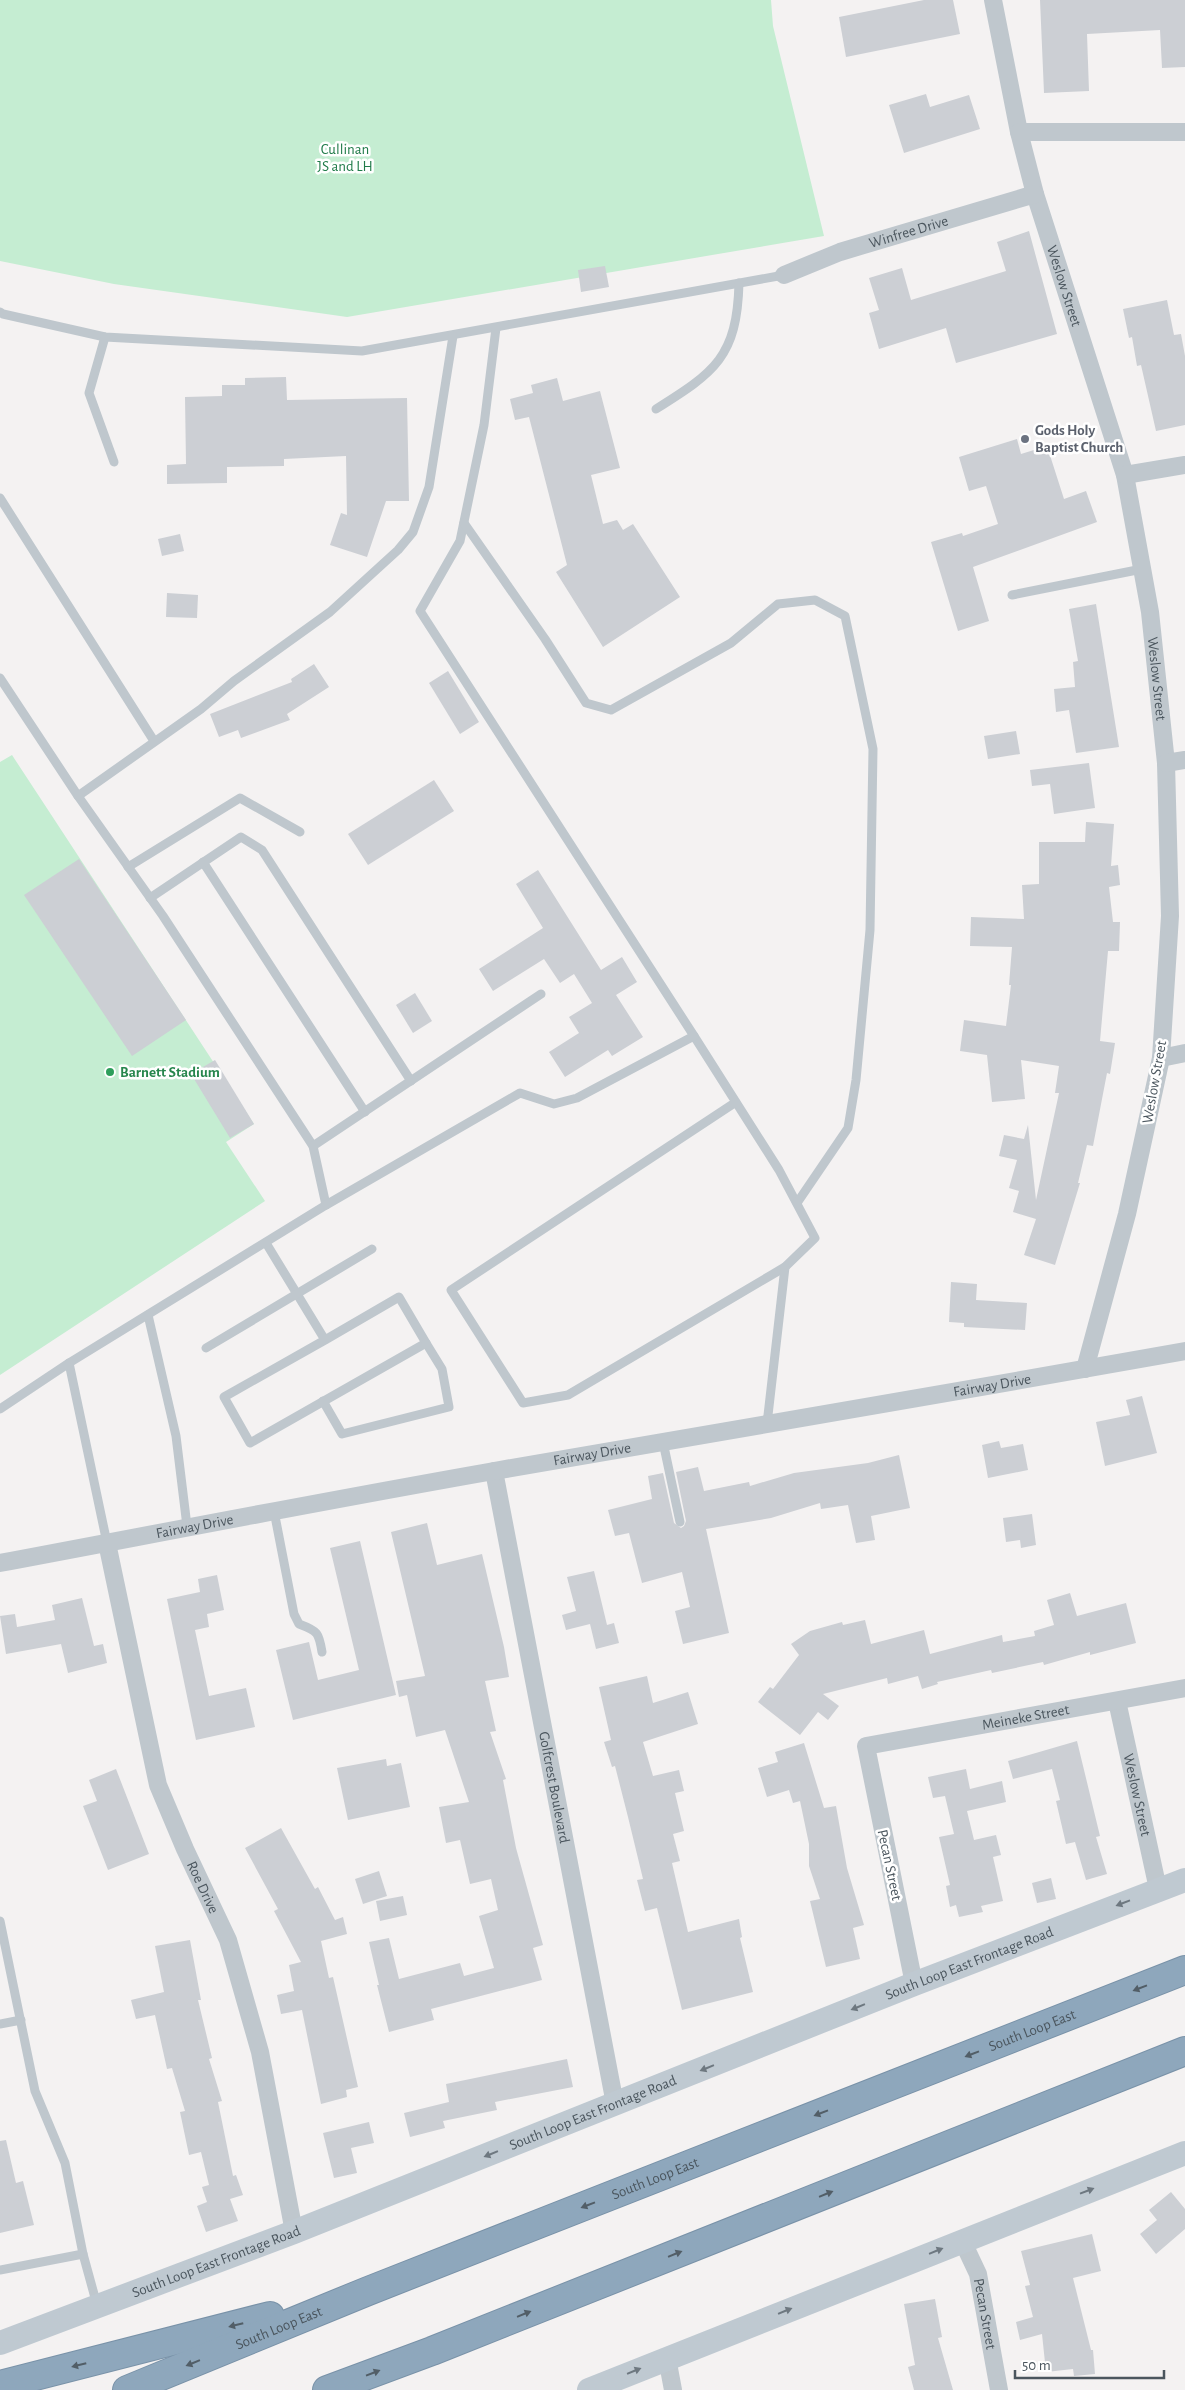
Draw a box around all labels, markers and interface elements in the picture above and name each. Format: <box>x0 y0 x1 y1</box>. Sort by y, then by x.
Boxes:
park label: Cullinan JS and LH <box>317 142 373 174</box>
street label: Winfree Drive <box>867 213 950 251</box>
street label: Weslow Street <box>1044 244 1084 329</box>
place label: Gods Holy Baptist Church <box>1035 423 1123 455</box>
marker: Gods Holy Baptist Church <box>1019 433 1031 445</box>
street label: Weslow Street <box>1145 636 1168 722</box>
street label: Weslow Street <box>1140 1039 1169 1125</box>
place label: Barnett Stadium <box>120 1065 220 1080</box>
marker: Barnett Stadium <box>104 1066 116 1078</box>
street label: Fairway Drive <box>952 1372 1032 1400</box>
street label: Fairway Drive <box>552 1440 632 1468</box>
street label: Fairway Drive <box>155 1512 235 1541</box>
street label: Meineke Street <box>981 1702 1071 1733</box>
street label: Golfcrest Boulevard <box>536 1730 572 1845</box>
street label: Weslow Street <box>1121 1752 1153 1838</box>
street label: Pecan Street <box>875 1828 904 1902</box>
street label: Roe Drive <box>184 1859 221 1916</box>
one-way arrow <box>1115 1899 1130 1907</box>
street label: South Loop East Frontage Road <box>883 1924 1056 2003</box>
one-way arrow <box>1132 1985 1147 1992</box>
one-way arrow <box>850 2003 865 2011</box>
street label: South Loop East <box>987 2007 1078 2054</box>
one-way arrow <box>964 2050 979 2058</box>
one-way arrow <box>700 2064 714 2072</box>
street label: South Loop East Frontage Road <box>507 2073 679 2153</box>
one-way arrow <box>813 2109 828 2117</box>
one-way arrow <box>483 2150 498 2158</box>
street label: South Loop East <box>610 2155 701 2202</box>
one-way arrow <box>1080 2187 1095 2195</box>
one-way arrow <box>819 2190 834 2197</box>
one-way arrow <box>581 2201 595 2209</box>
street label: South Loop East Frontage Road <box>130 2223 303 2300</box>
one-way arrow <box>929 2246 943 2254</box>
one-way arrow <box>668 2250 683 2257</box>
street label: Pecan Street <box>971 2277 999 2351</box>
street label: South Loop East <box>233 2304 324 2353</box>
one-way arrow <box>778 2307 793 2315</box>
one-way arrow <box>517 2310 532 2317</box>
one-way arrow <box>229 2321 244 2329</box>
scale bar <box>1015 2348 1164 2380</box>
text: 50 m <box>1022 2358 1051 2373</box>
one-way arrow <box>186 2359 201 2367</box>
one-way arrow <box>71 2361 86 2369</box>
one-way arrow <box>627 2367 641 2375</box>
one-way arrow <box>366 2369 381 2377</box>

